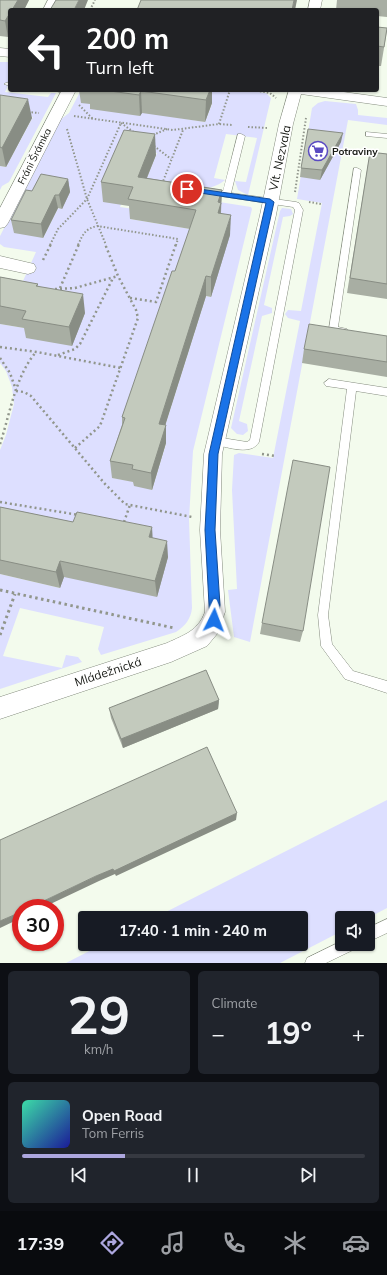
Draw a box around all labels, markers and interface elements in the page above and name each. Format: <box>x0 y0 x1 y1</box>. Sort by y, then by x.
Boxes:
text: 200 m <box>86 21 169 56</box>
icon: left <box>20 24 72 76</box>
text: Turn left <box>86 56 154 79</box>
street label: Vít. Nezvala <box>265 124 294 192</box>
street label: Fráni Šrámka <box>15 126 54 187</box>
supermarket icon: Potraviny <box>307 140 329 162</box>
place label: Potraviny <box>332 145 378 158</box>
pin <box>170 172 204 206</box>
icon: arrive <box>176 178 198 200</box>
position arrow <box>193 599 235 641</box>
street label: Mládežnická <box>72 654 143 689</box>
speed limit sign: 30 <box>12 899 64 951</box>
map controls <box>335 911 375 951</box>
button: sound <box>335 911 375 951</box>
text: 17:40 · 1 min · 240 m <box>119 921 267 940</box>
text: 29 <box>68 982 130 1047</box>
text: Climate <box>212 995 257 1011</box>
text: 19° <box>265 1014 312 1052</box>
text: − <box>212 1020 225 1048</box>
text: + <box>352 1020 365 1048</box>
text: km/h <box>84 1041 113 1057</box>
text: Open Road <box>82 1106 162 1125</box>
text: Tom Ferris <box>82 1125 144 1141</box>
icon: previous <box>68 1164 90 1186</box>
icon: pause <box>182 1164 204 1186</box>
icon: next <box>297 1164 319 1186</box>
icon: directions <box>98 1229 126 1257</box>
icon: music <box>159 1229 187 1257</box>
icon: phone <box>220 1229 248 1257</box>
icon: climate <box>281 1229 309 1257</box>
icon: car <box>342 1229 370 1257</box>
text: 17:39 <box>17 1232 64 1255</box>

